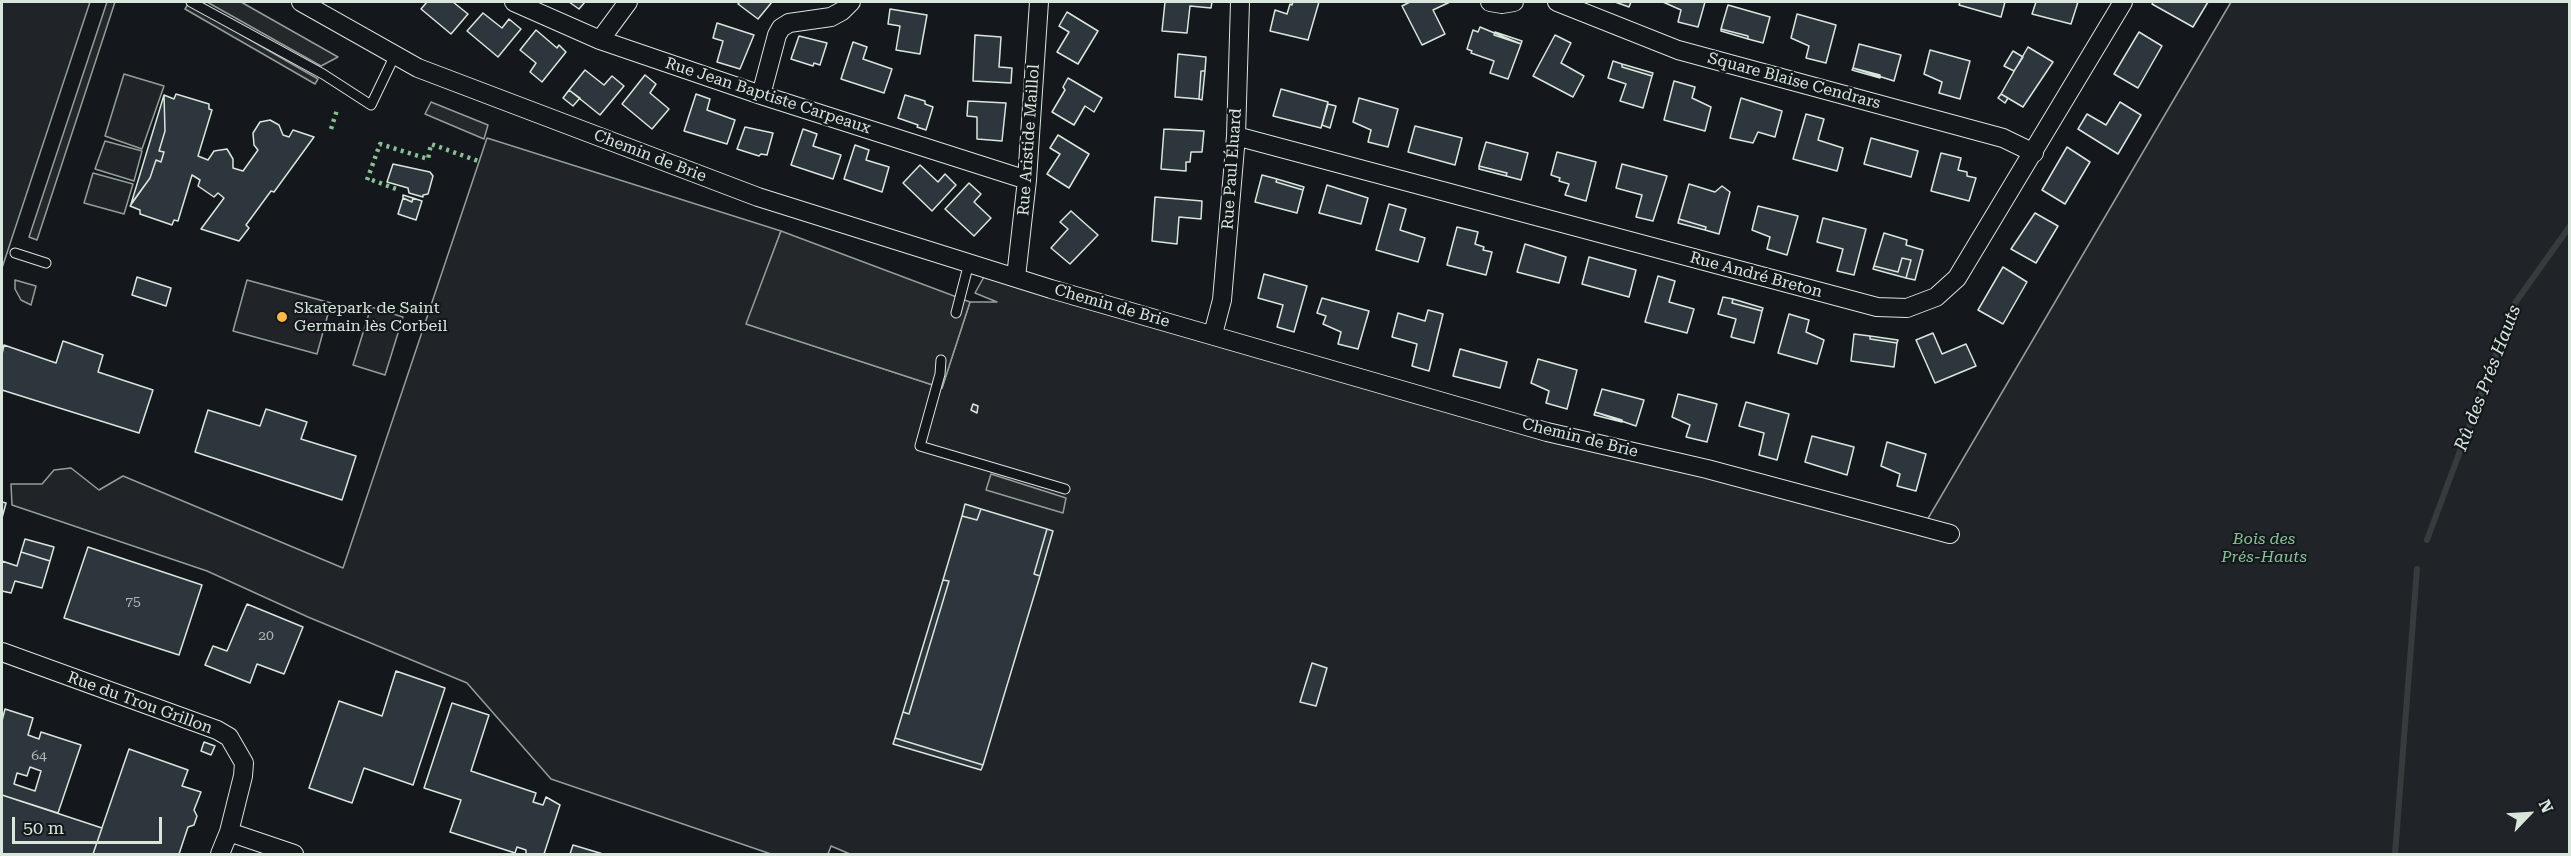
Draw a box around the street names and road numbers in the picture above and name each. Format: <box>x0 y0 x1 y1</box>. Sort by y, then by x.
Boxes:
street label: Square Blaise Cendrars <box>1705 49 1883 113</box>
street label: Rue Jean Baptiste Carpeaux <box>663 54 873 138</box>
street label: Rue Aristide Maillol <box>1014 64 1044 216</box>
street label: Rue Paul Éluard <box>1218 108 1246 230</box>
street label: Chemin de Brie <box>591 126 709 186</box>
street label: Rue André Breton <box>1688 248 1824 302</box>
street label: Chemin de Brie <box>1052 280 1172 332</box>
street label: Chemin de Brie <box>1520 414 1640 462</box>
street label: Rue du Trou Grillon <box>65 668 215 738</box>

